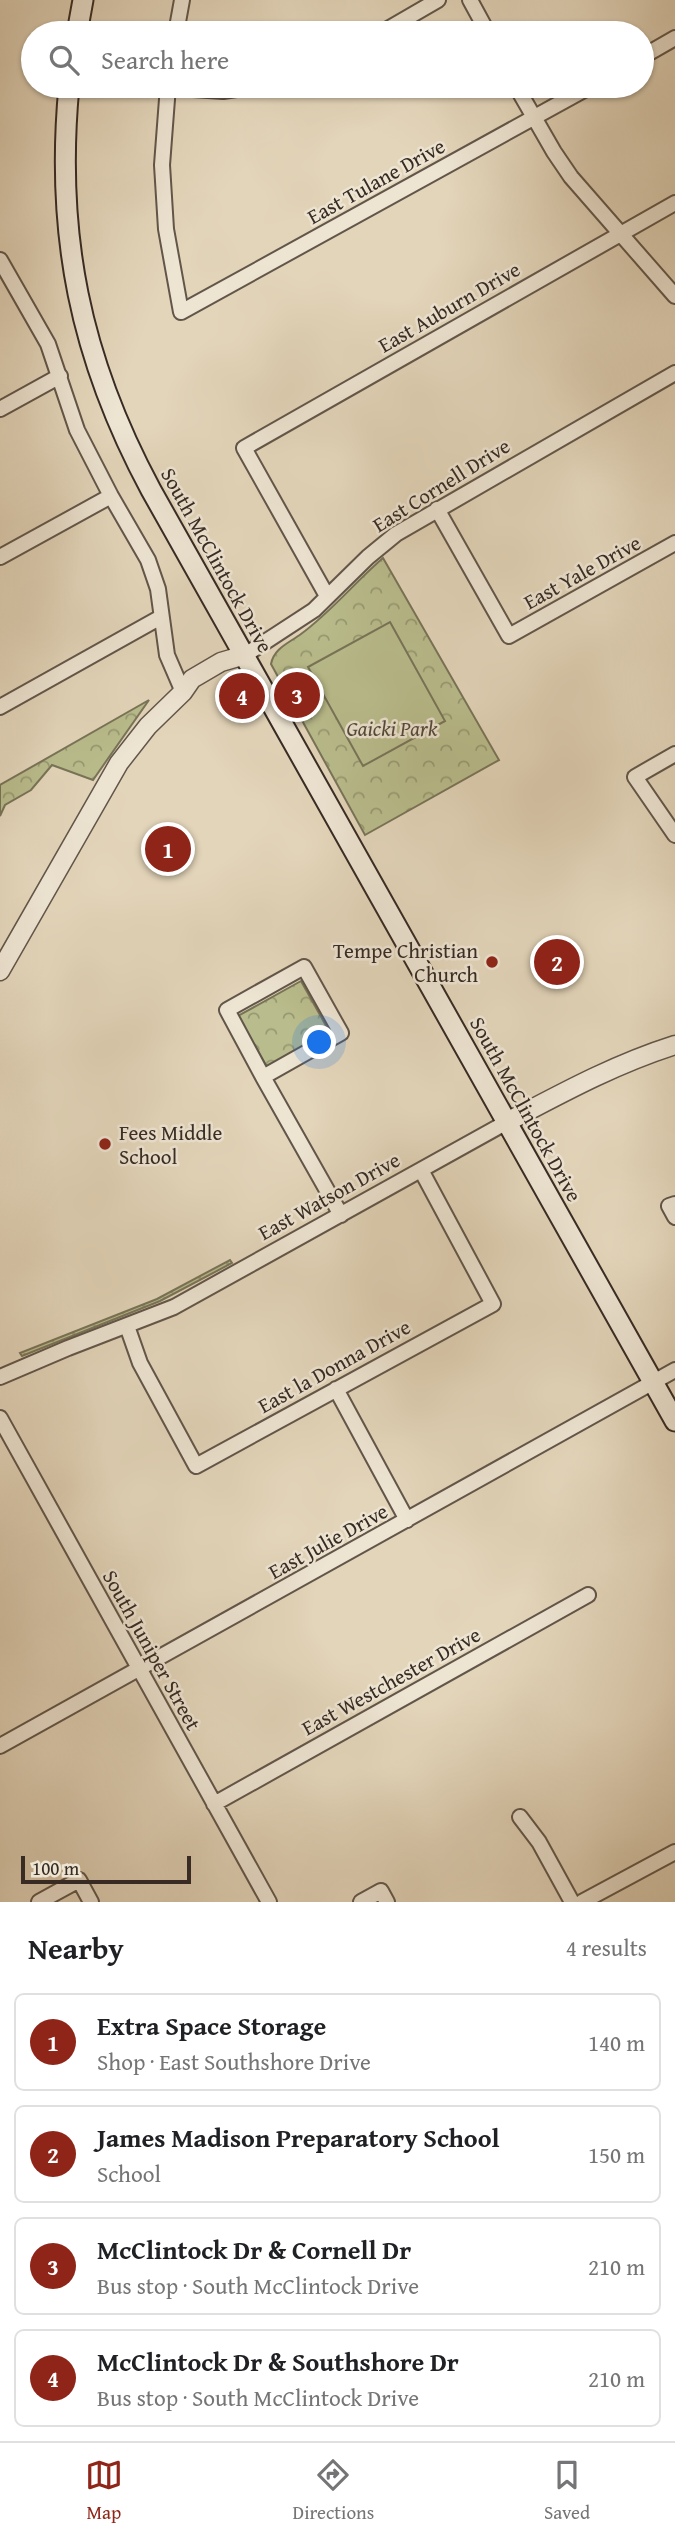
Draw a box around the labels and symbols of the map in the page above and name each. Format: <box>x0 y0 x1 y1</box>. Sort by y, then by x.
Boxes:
street label: East Tulane Drive <box>301 130 451 232</box>
street label: East Auburn Drive <box>372 254 526 360</box>
street label: East Cornell Drive <box>366 430 516 540</box>
street label: South McClintock Drive <box>153 462 281 658</box>
street label: East Yale Drive <box>518 527 646 617</box>
pin: 3 <box>274 669 320 721</box>
pin: 4 <box>219 670 265 722</box>
park label: Gaicki Park <box>347 713 438 744</box>
pin: 1 <box>145 823 191 875</box>
place label: Tempe Christian Church <box>333 935 478 990</box>
pin: 2 <box>534 936 580 988</box>
marker: Tempe Christian Church <box>484 954 500 970</box>
street label: South McClintock Drive <box>462 1011 590 1207</box>
your location <box>302 1025 336 1059</box>
place label: Fees Middle School <box>119 1117 223 1172</box>
marker: Fees Middle School <box>97 1136 113 1152</box>
street label: East Watson Drive <box>252 1144 406 1248</box>
street label: East la Donna Drive <box>252 1311 416 1421</box>
street label: East Julie Drive <box>263 1495 393 1587</box>
street label: South Juniper Street <box>95 1564 209 1736</box>
street label: East Westchester Drive <box>296 1619 486 1743</box>
scale bar <box>21 1853 191 1885</box>

